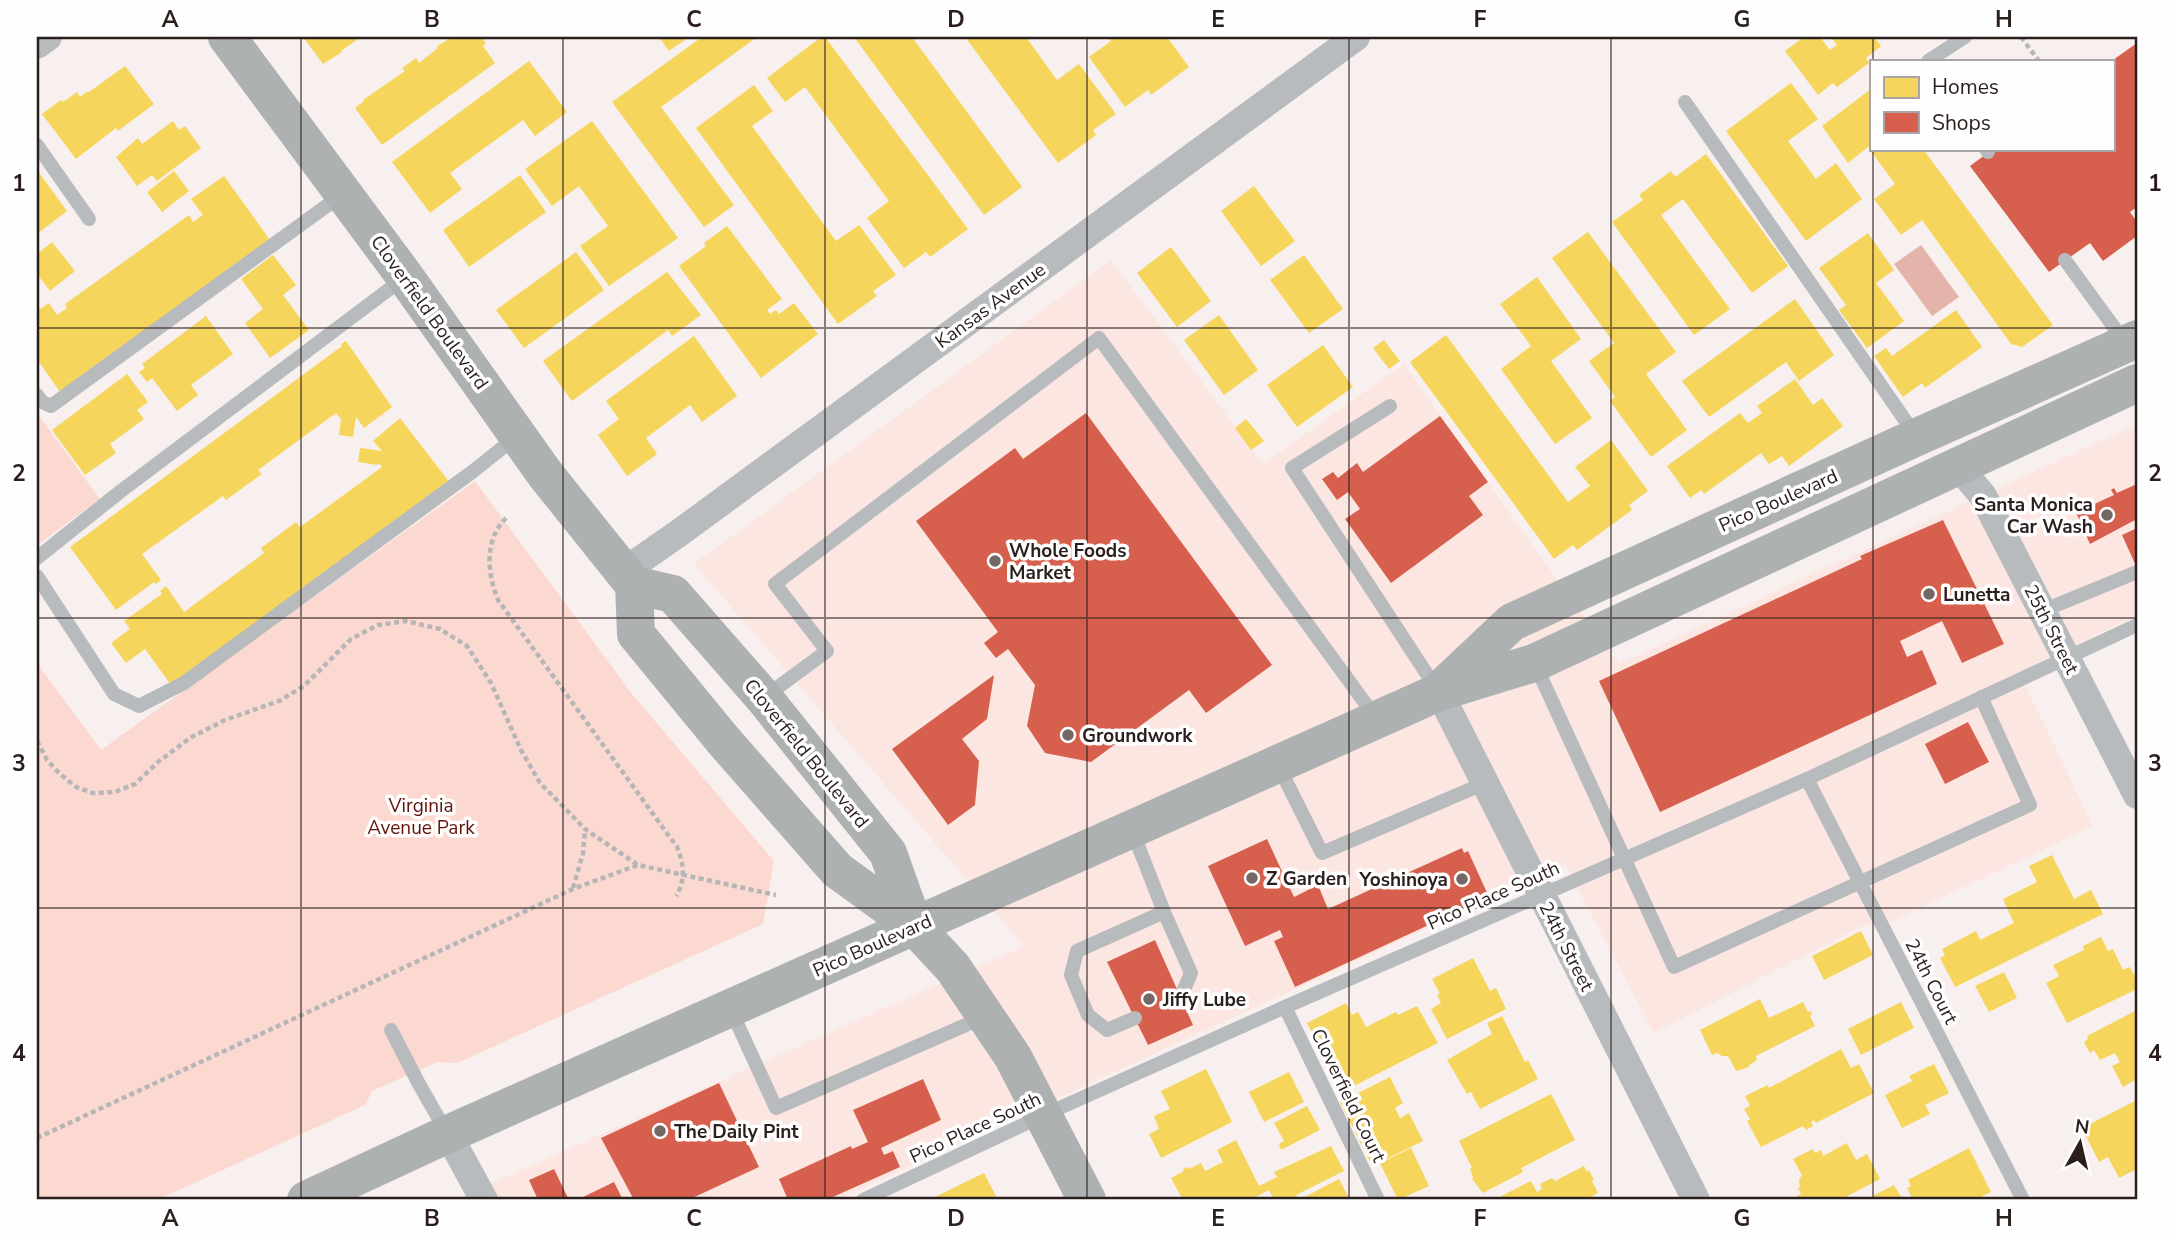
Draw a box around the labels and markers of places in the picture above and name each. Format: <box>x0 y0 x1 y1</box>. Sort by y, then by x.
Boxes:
place label: Santa Monica Car Wash <box>1974 492 2093 540</box>
marker: Santa Monica Car Wash <box>2099 507 2115 523</box>
place label: Whole Foods Market <box>1009 538 1127 586</box>
marker: Whole Foods Market <box>987 553 1003 569</box>
place label: Lunetta <box>1943 582 2010 608</box>
marker: Lunetta <box>1921 586 1937 602</box>
place label: Groundwork <box>1082 723 1193 749</box>
marker: Groundwork <box>1060 727 1076 743</box>
place label: Z Garden <box>1266 866 1347 892</box>
place label: Yoshinoya <box>1359 867 1448 893</box>
marker: Z Garden <box>1244 870 1260 886</box>
marker: Yoshinoya <box>1454 871 1470 887</box>
place label: Jiffy Lube <box>1162 987 1246 1013</box>
marker: Jiffy Lube <box>1141 991 1157 1007</box>
place label: The Daily Pint <box>674 1119 799 1145</box>
marker: The Daily Pint <box>652 1123 668 1139</box>

